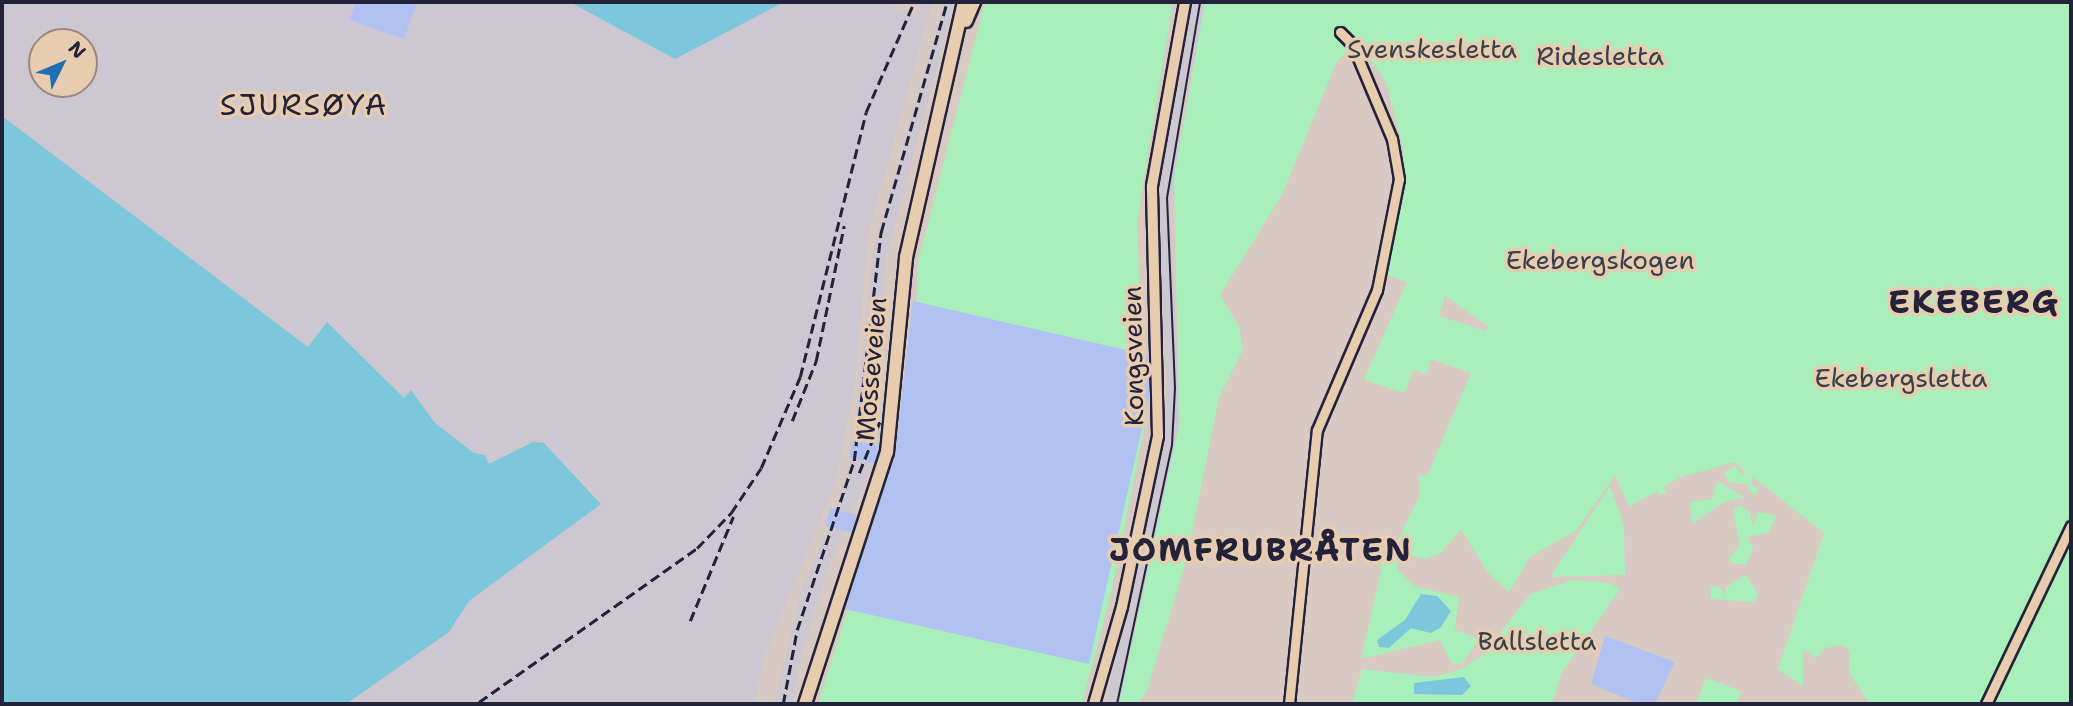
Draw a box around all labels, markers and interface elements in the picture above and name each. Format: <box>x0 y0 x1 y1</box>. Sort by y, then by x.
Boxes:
north arrow <box>28 28 98 98</box>
park label: Svenskesletta <box>1347 33 1517 65</box>
text: N <box>63 36 92 64</box>
park label: Ridesletta <box>1536 40 1664 72</box>
district label: SJURSØYA <box>221 87 387 123</box>
park label: Ekebergskogen <box>1506 244 1694 276</box>
district label: EKEBERG <box>1889 282 2059 322</box>
street label: Kongsveien <box>1116 286 1150 426</box>
street label: Mosseveien <box>849 296 893 442</box>
park label: Ekebergsletta <box>1815 362 1987 394</box>
district label: JOMFRUBRÅTEN <box>1111 530 1411 570</box>
park label: Ballsletta <box>1478 625 1596 657</box>

